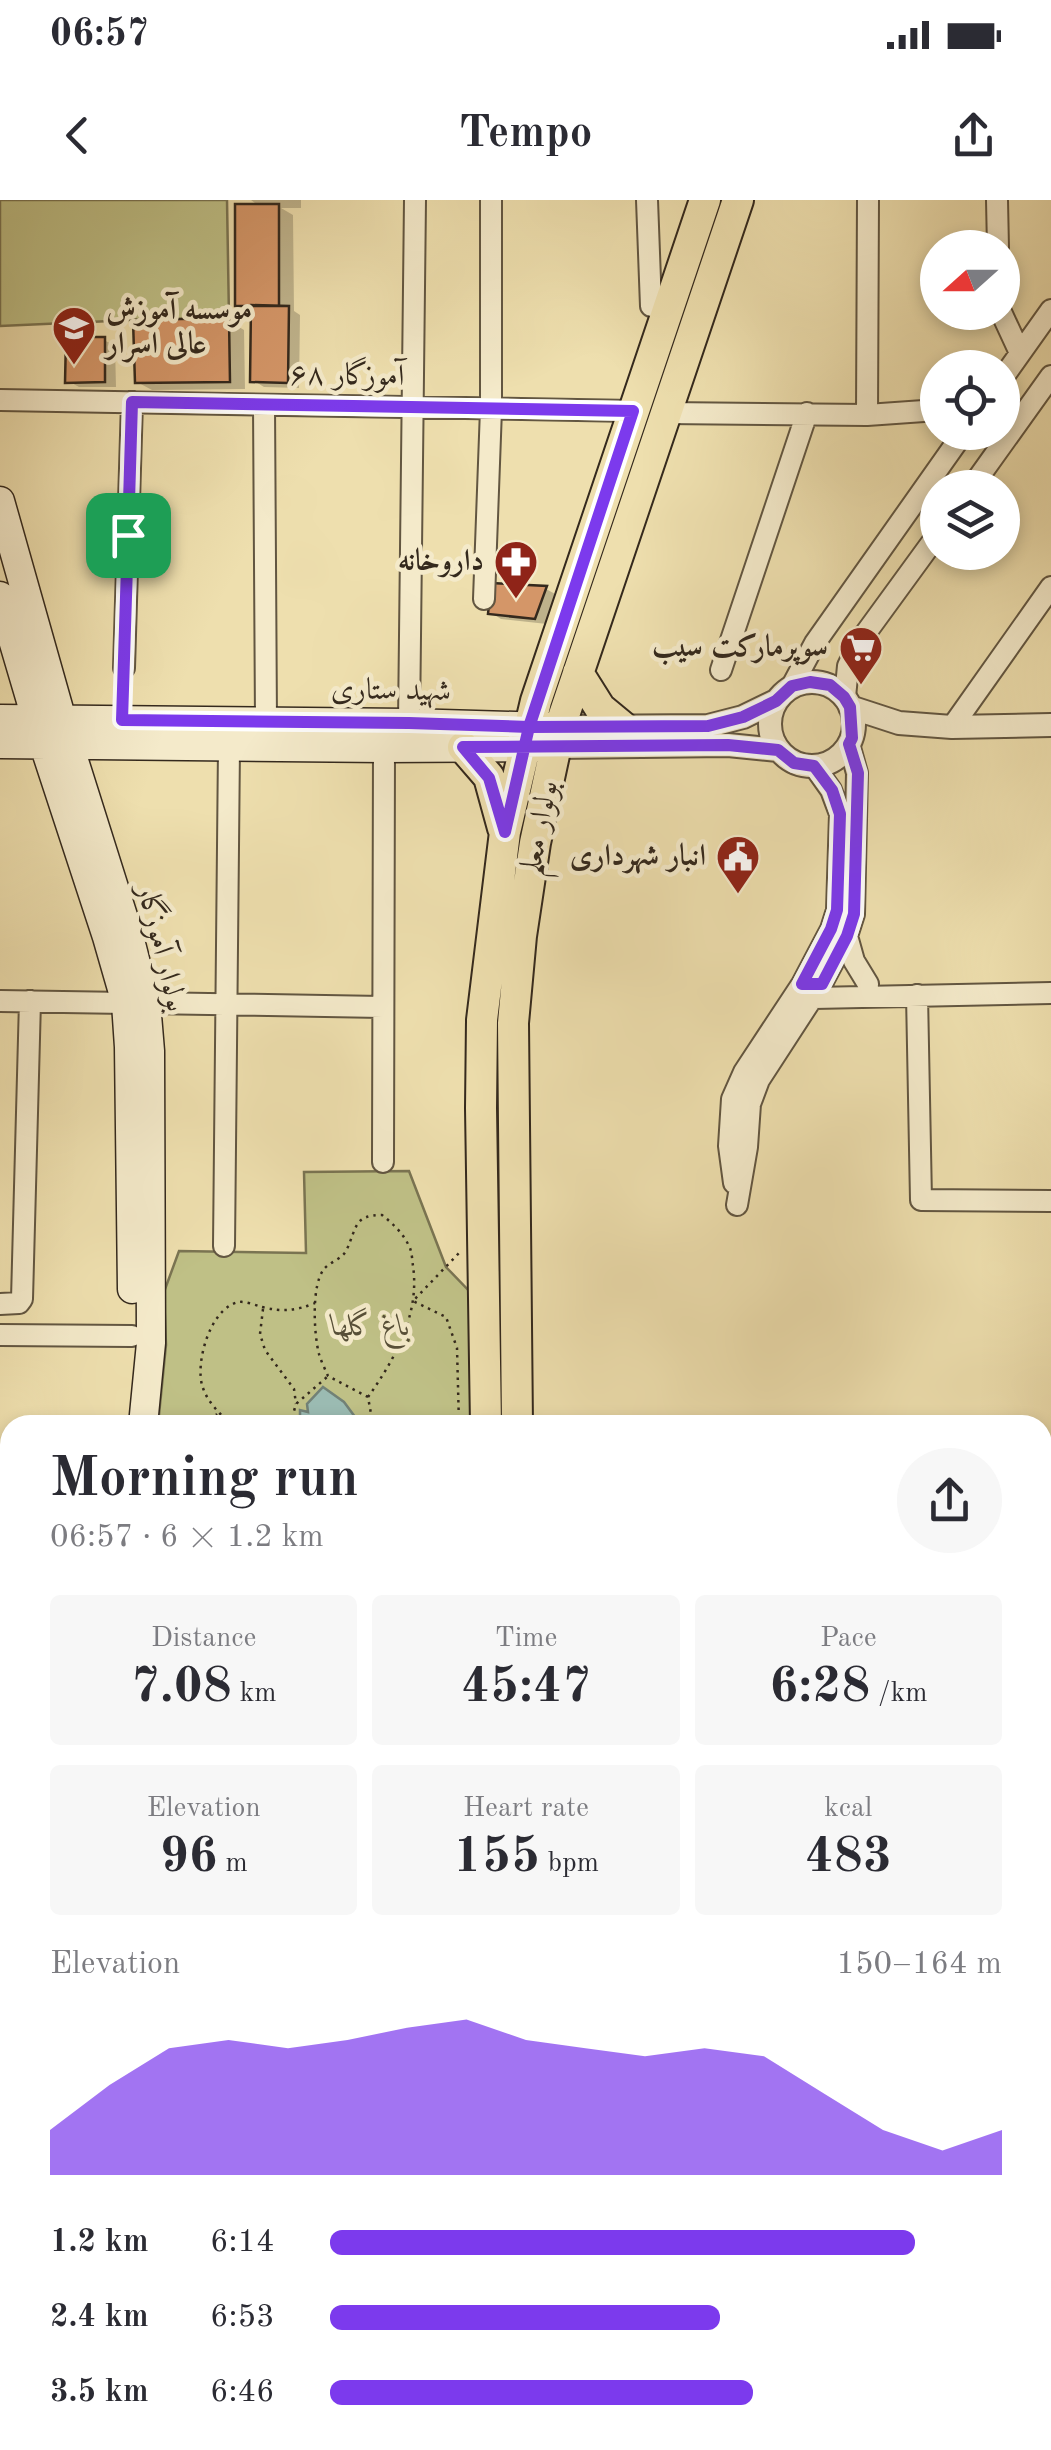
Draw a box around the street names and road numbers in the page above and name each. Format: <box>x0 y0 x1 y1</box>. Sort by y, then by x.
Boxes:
street label: آموزگار ۶۸ <box>289 355 408 394</box>
street label: شهید ستاری <box>331 675 451 709</box>
street label: بولوار معلم <box>516 778 577 880</box>
street label: بولوار آموزگار <box>128 877 196 1015</box>

